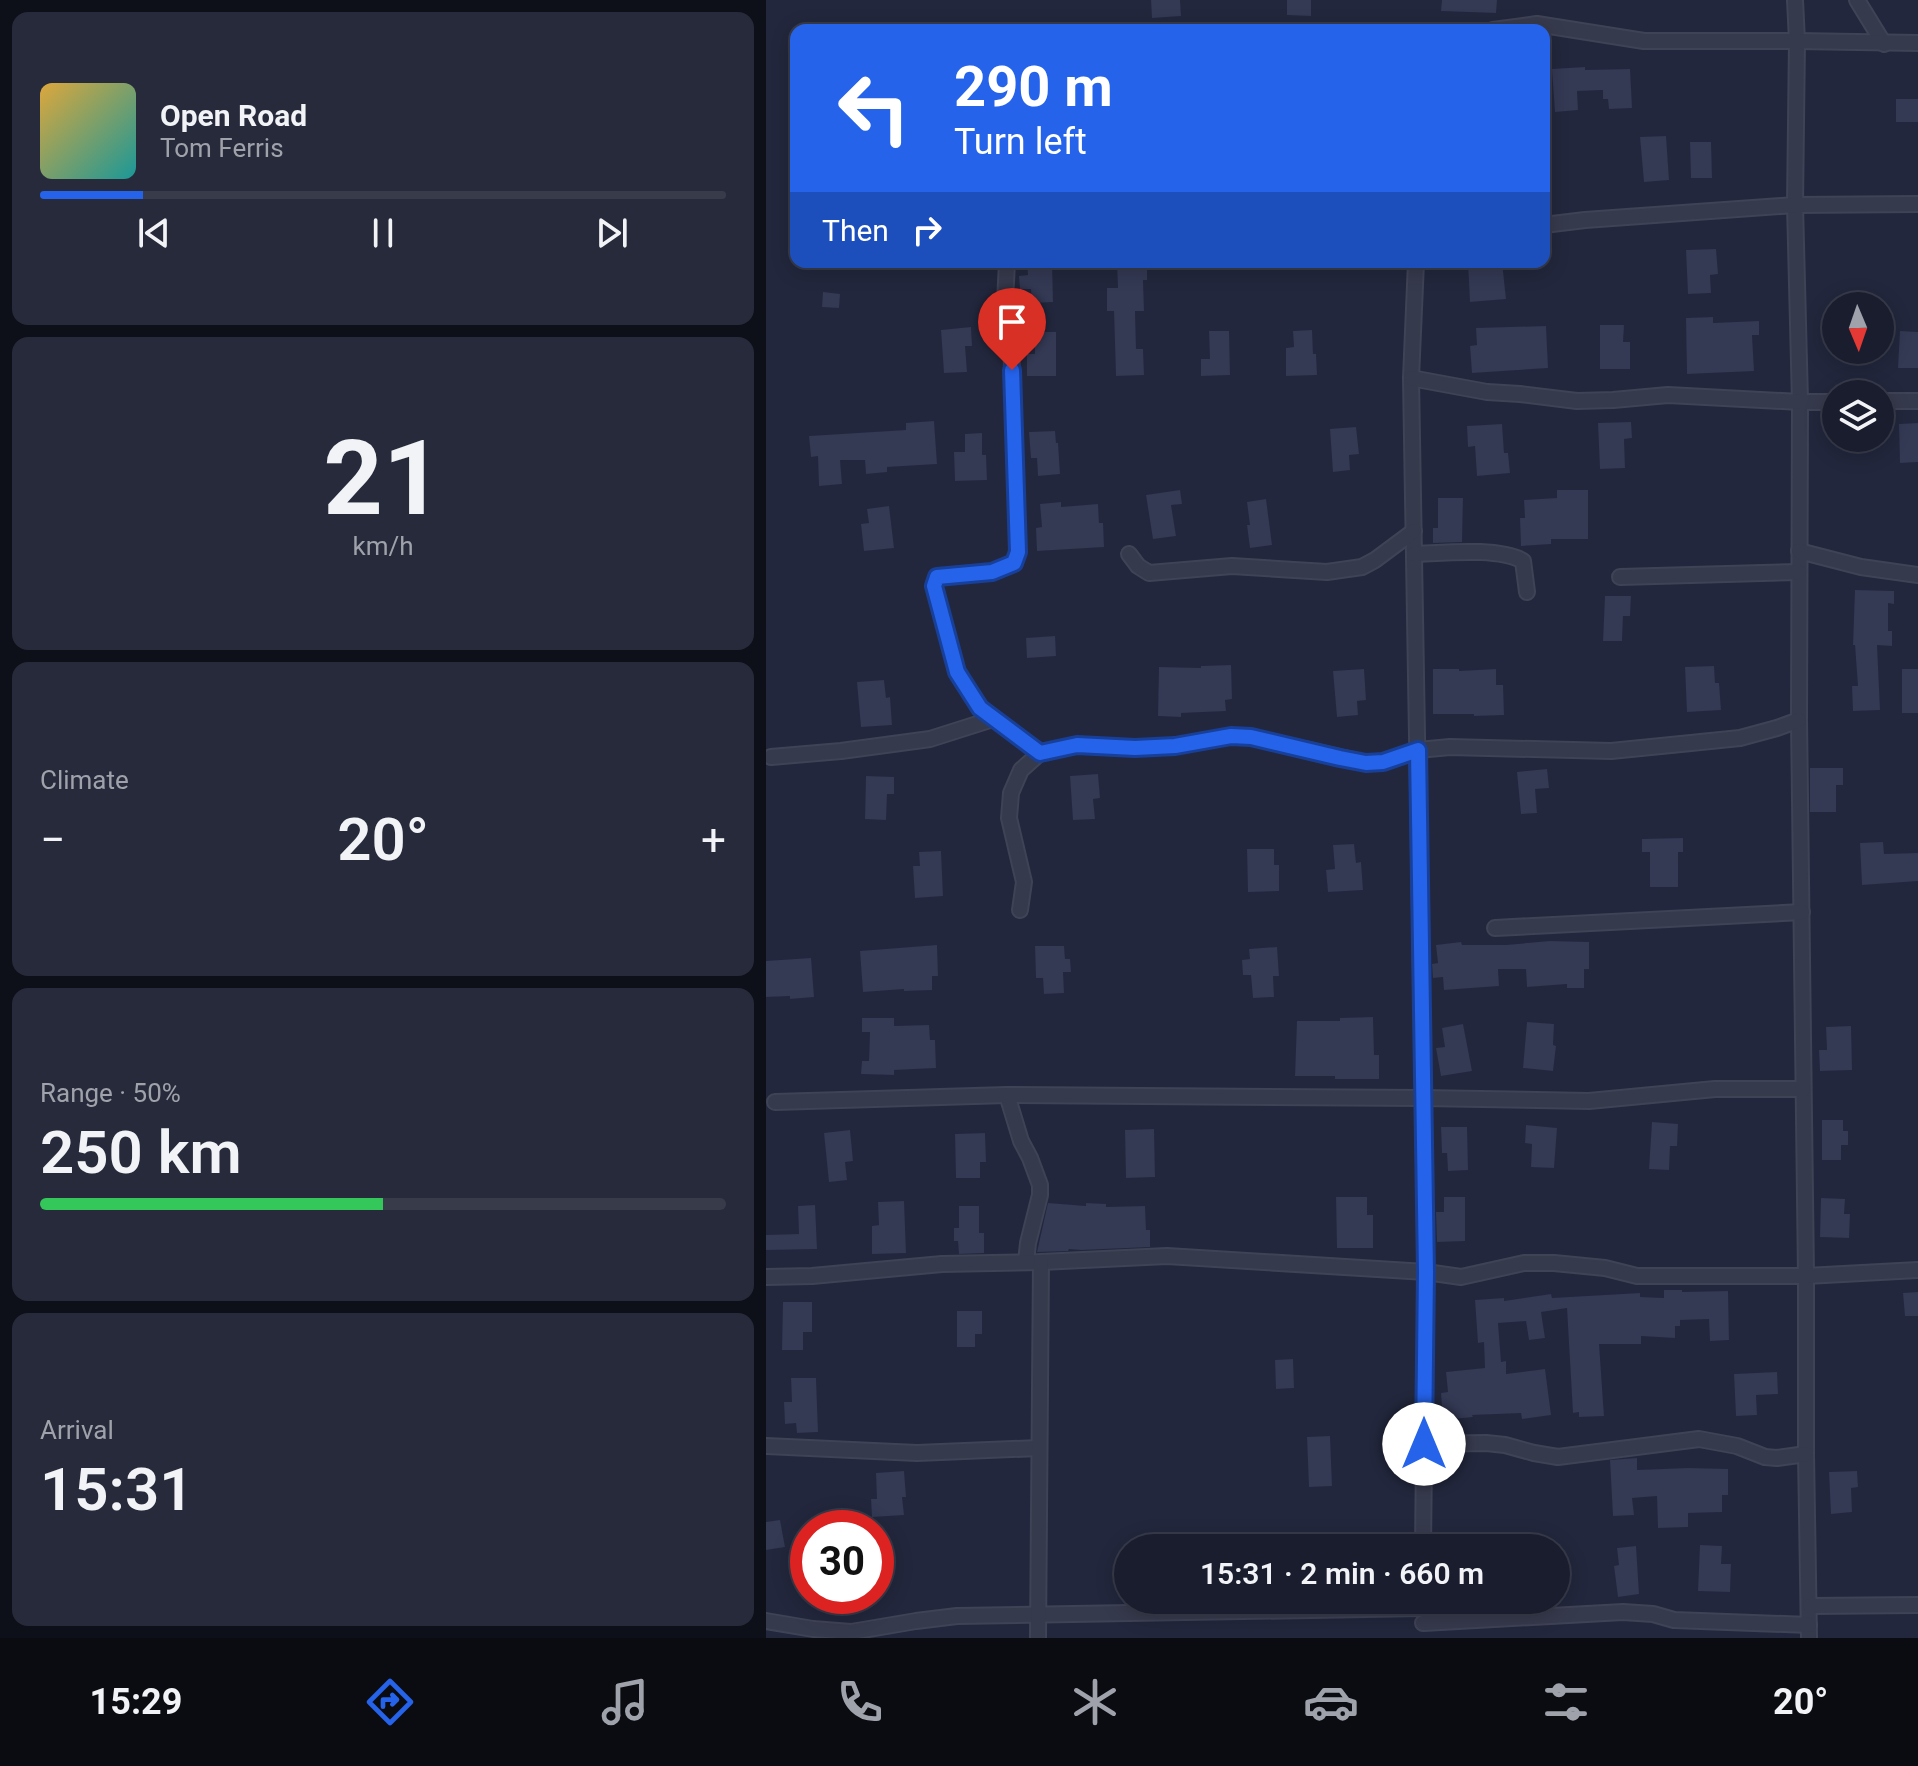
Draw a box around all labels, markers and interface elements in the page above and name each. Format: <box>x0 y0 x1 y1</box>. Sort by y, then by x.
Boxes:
text: 290 m <box>954 54 1113 120</box>
icon: left <box>822 56 926 160</box>
text: Open Road <box>160 98 307 133</box>
text: Turn left <box>954 121 1087 163</box>
text: Tom Ferris <box>160 133 284 163</box>
icon: right <box>905 208 949 252</box>
icon: previous <box>132 211 176 255</box>
icon: pause <box>361 211 405 255</box>
icon: next <box>590 211 634 255</box>
text: Then <box>822 213 889 248</box>
pin <box>978 288 1046 370</box>
north arrow <box>1822 292 1894 364</box>
map controls <box>1822 292 1894 452</box>
icon: arrive <box>990 300 1034 344</box>
button: layers <box>1822 380 1894 452</box>
text: 21 <box>323 418 443 539</box>
text: km/h <box>352 531 414 561</box>
text: Climate <box>40 765 129 795</box>
text: 20° <box>337 804 429 875</box>
text: − <box>40 814 65 866</box>
text: + <box>701 814 726 866</box>
text: Range · 50% <box>40 1078 181 1108</box>
text: 250 km <box>40 1117 242 1188</box>
position arrow <box>1382 1402 1466 1486</box>
text: Arrival <box>40 1415 114 1445</box>
text: 15:31 <box>40 1454 193 1525</box>
speed limit sign: 30 <box>790 1510 894 1614</box>
text: 15:31 · 2 min · 660 m <box>1200 1556 1484 1591</box>
icon: directions <box>362 1674 418 1730</box>
icon: music <box>597 1674 653 1730</box>
icon: phone <box>832 1674 888 1730</box>
icon: climate <box>1067 1674 1123 1730</box>
icon: car <box>1303 1674 1359 1730</box>
icon: filters <box>1538 1674 1594 1730</box>
text: 15:29 <box>90 1681 182 1723</box>
text: 20° <box>1773 1681 1828 1723</box>

